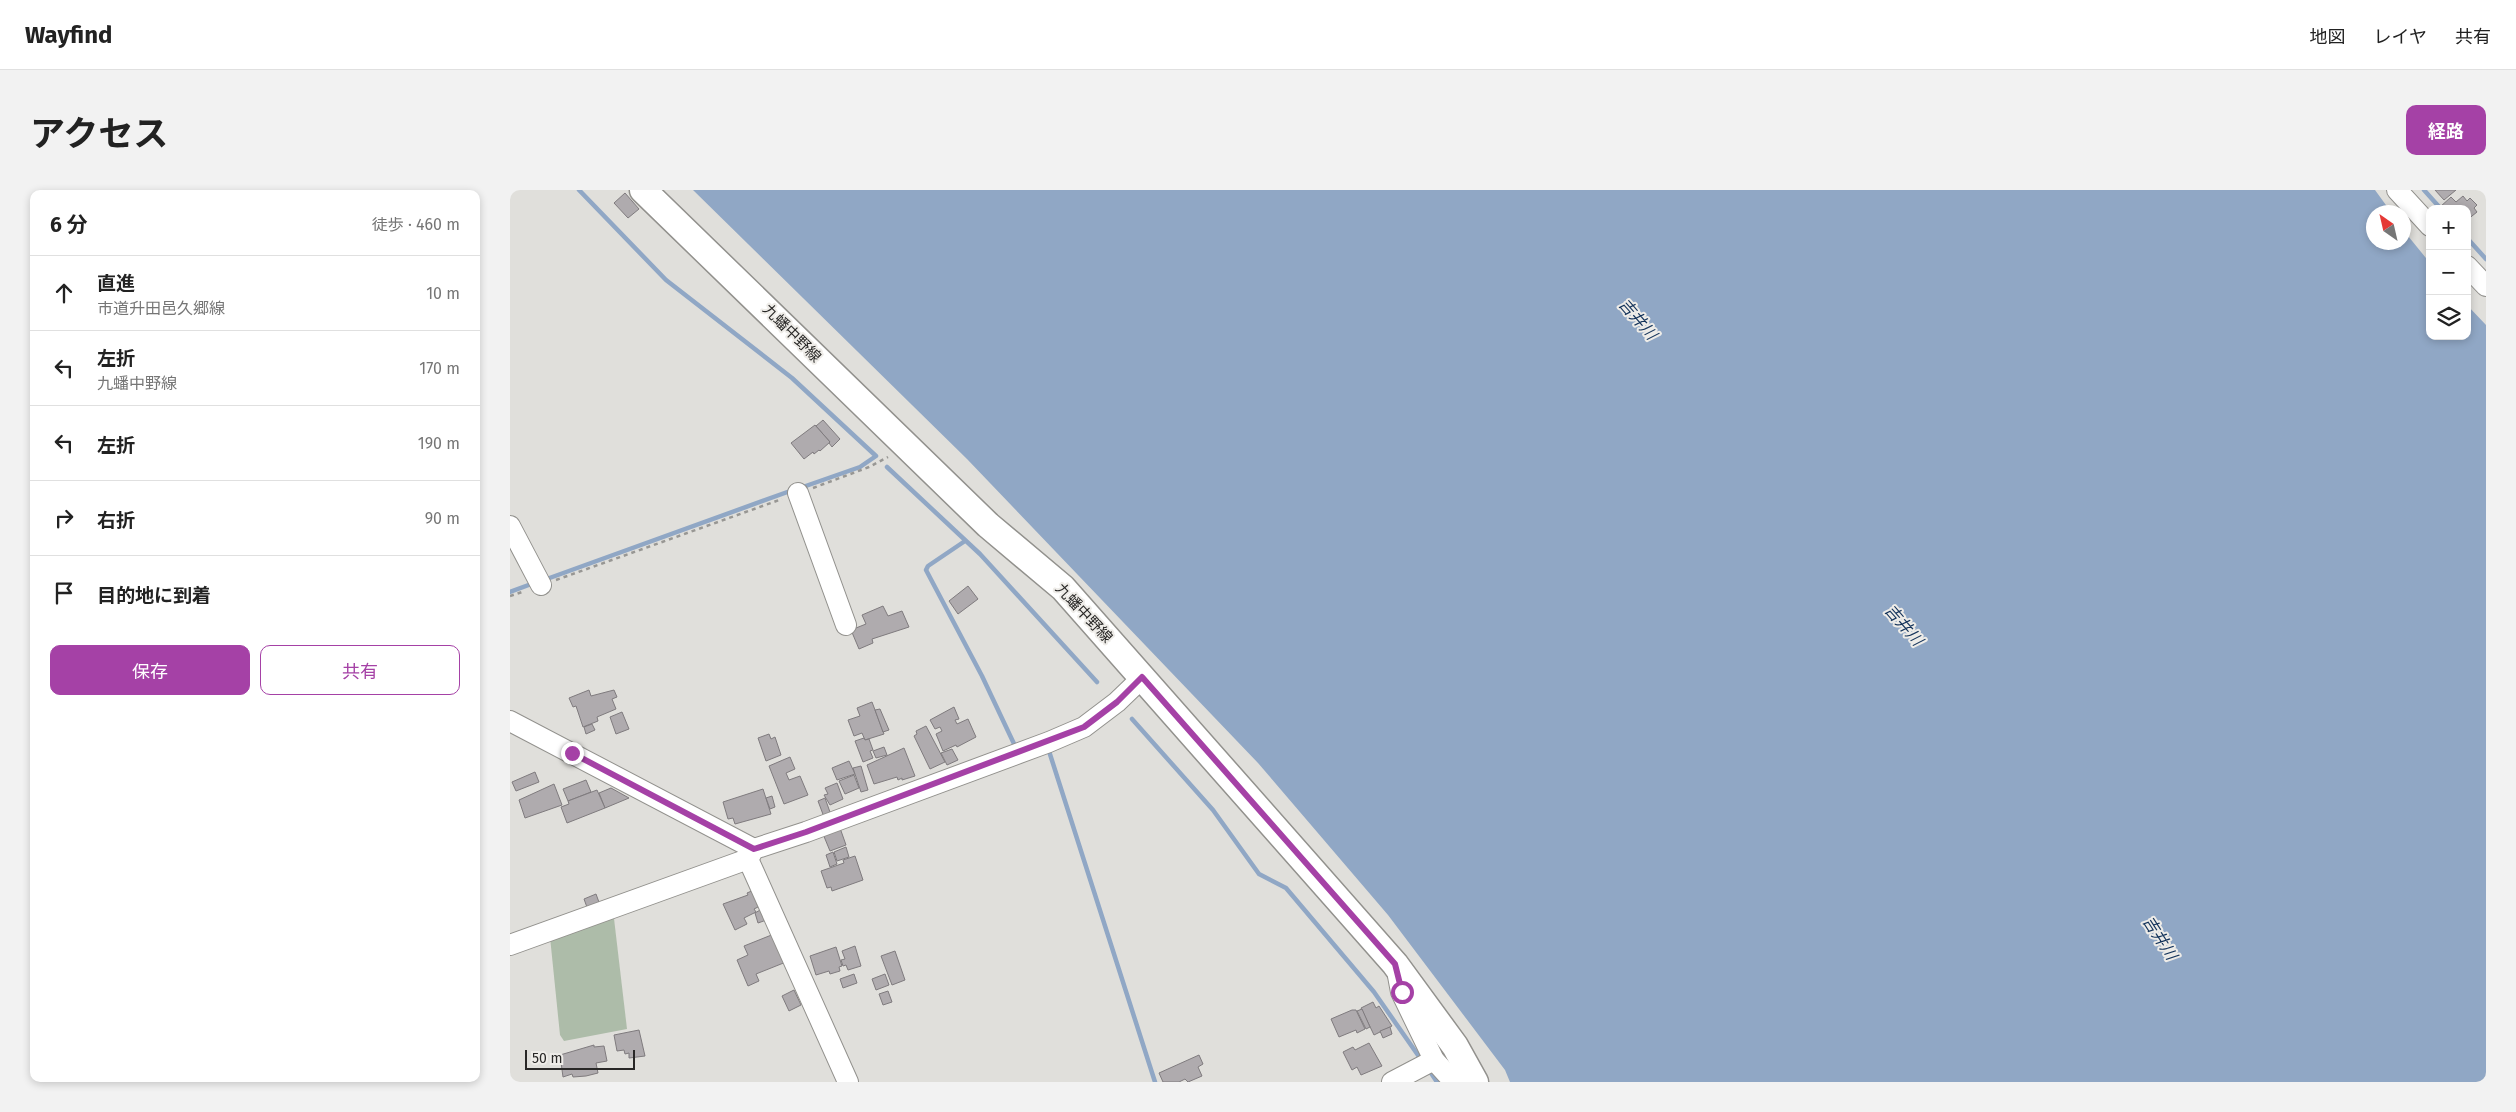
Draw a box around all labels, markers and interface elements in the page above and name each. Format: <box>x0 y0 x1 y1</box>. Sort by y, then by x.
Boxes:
text: Wayfind <box>25 21 112 49</box>
text: 地図 <box>2310 26 2346 48</box>
text: レイヤ <box>2374 26 2427 48</box>
text: 共有 <box>2455 26 2491 48</box>
button: 経路 <box>2406 105 2486 155</box>
text: アクセス <box>30 113 168 155</box>
north arrow <box>2366 205 2411 250</box>
map controls <box>2426 205 2471 340</box>
button: + <box>2426 205 2471 250</box>
text: 6 分 <box>50 212 88 238</box>
text: 徒歩 · 460 m <box>372 215 460 234</box>
button: − <box>2426 250 2471 295</box>
text: 直進 <box>97 272 135 295</box>
icon: ahead <box>50 279 78 307</box>
text: 10 m <box>426 284 460 303</box>
water label: 吉井川 <box>1615 295 1662 345</box>
button: layers <box>2426 295 2471 340</box>
text: 市道升田邑久郷線 <box>97 299 225 318</box>
street label: 九蟠中野線 <box>759 300 825 366</box>
text: 左折 <box>97 347 135 370</box>
icon: left <box>50 354 78 382</box>
text: 170 m <box>419 359 460 378</box>
text: 九蟠中野線 <box>97 374 177 393</box>
icon: left <box>50 429 78 457</box>
text: 左折 <box>97 434 135 457</box>
text: 190 m <box>418 434 460 453</box>
icon: right <box>50 504 78 532</box>
text: 右折 <box>97 509 135 532</box>
text: 90 m <box>425 509 460 528</box>
icon: arrive <box>50 579 78 607</box>
street label: 九蟠中野線 <box>1052 579 1116 647</box>
text: 目的地に到着 <box>97 584 211 607</box>
water label: 吉井川 <box>1881 601 1928 651</box>
button: 保存 <box>50 645 250 695</box>
button: 共有 <box>260 645 460 695</box>
route end <box>561 742 584 765</box>
water label: 吉井川 <box>2139 913 2182 965</box>
route start <box>1391 981 1414 1004</box>
scale bar <box>525 1047 635 1070</box>
text: 50 m <box>532 1050 563 1067</box>

